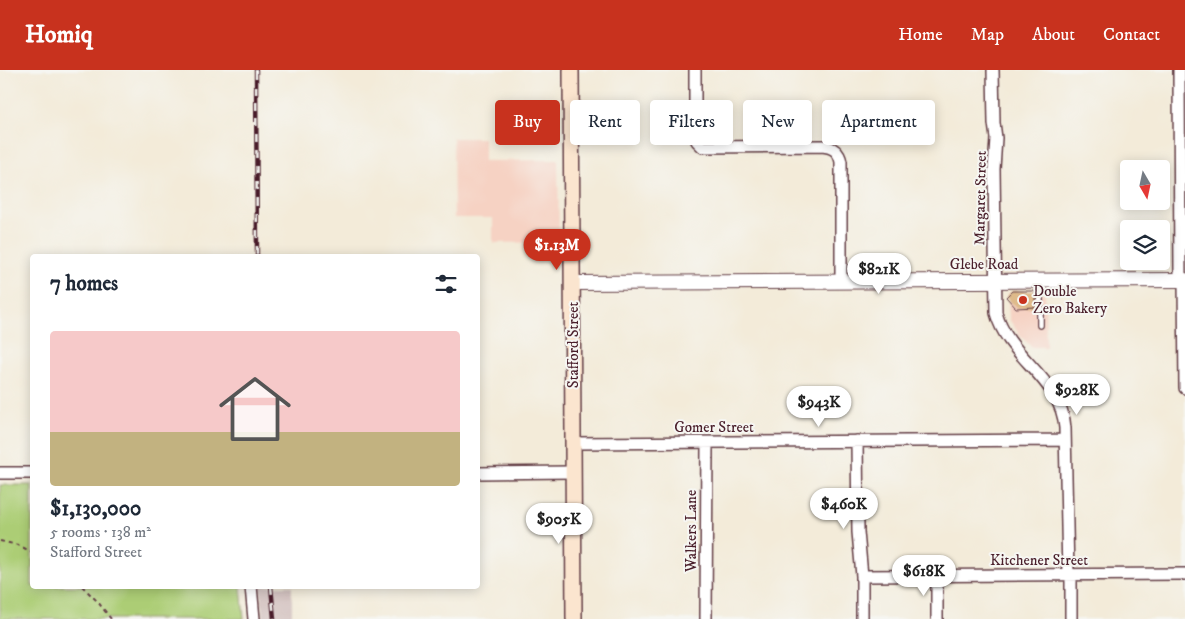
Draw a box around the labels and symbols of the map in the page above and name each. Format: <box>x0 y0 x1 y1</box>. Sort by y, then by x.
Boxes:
street label: Margaret Street <box>970 150 991 245</box>
north arrow <box>1120 160 1170 210</box>
pin: $1.13M <box>516 228 598 271</box>
pin: $821K <box>844 252 914 295</box>
street label: Glebe Road <box>950 255 1019 274</box>
place label: Double Zero Bakery <box>1033 282 1108 318</box>
marker: Double Zero Bakery <box>1017 294 1029 306</box>
street label: Stafford Street <box>564 302 583 388</box>
pin: $928K <box>1042 374 1112 416</box>
pin: $943K <box>784 386 854 428</box>
street label: Gomer Street <box>674 418 754 437</box>
pin: $460K <box>809 488 879 530</box>
street label: Walkers Lane <box>682 490 701 573</box>
pin: $905K <box>524 502 594 545</box>
street label: Kitchener Street <box>990 551 1088 570</box>
pin: $618K <box>889 554 959 597</box>

